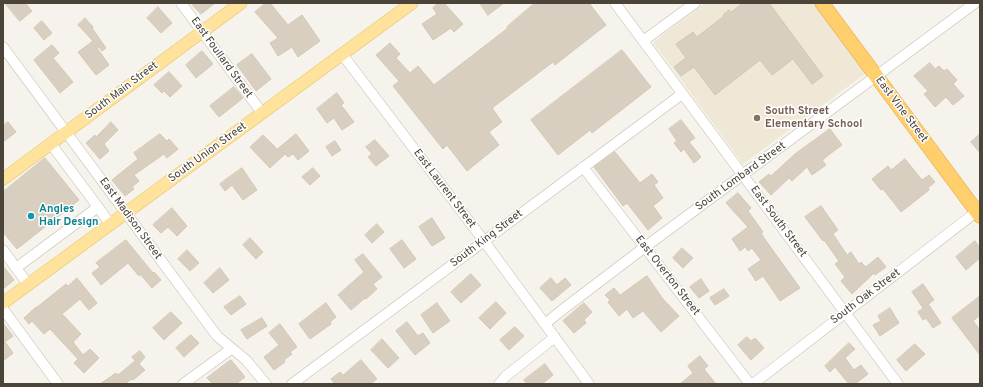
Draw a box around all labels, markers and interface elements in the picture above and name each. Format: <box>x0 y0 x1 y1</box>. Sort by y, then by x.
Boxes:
street label: East Foullard Street <box>187 15 255 101</box>
street label: South Main Street <box>83 59 161 123</box>
street label: East Vine Street <box>872 74 930 146</box>
place label: South Street Elementary School <box>765 105 862 131</box>
marker: South Street Elementary School <box>752 113 762 123</box>
street label: South Union Street <box>166 120 250 186</box>
street label: South Lombard Street <box>693 140 789 214</box>
street label: East Laurent Street <box>410 147 478 231</box>
street label: East Madison Street <box>96 176 164 262</box>
street label: East South Street <box>747 184 809 260</box>
place label: Angles Hair Design <box>39 203 99 229</box>
street label: South King Street <box>448 208 526 270</box>
marker: Angles Hair Design <box>26 211 36 221</box>
street label: East Overton Street <box>632 234 702 318</box>
street label: South Oak Street <box>829 267 903 327</box>

